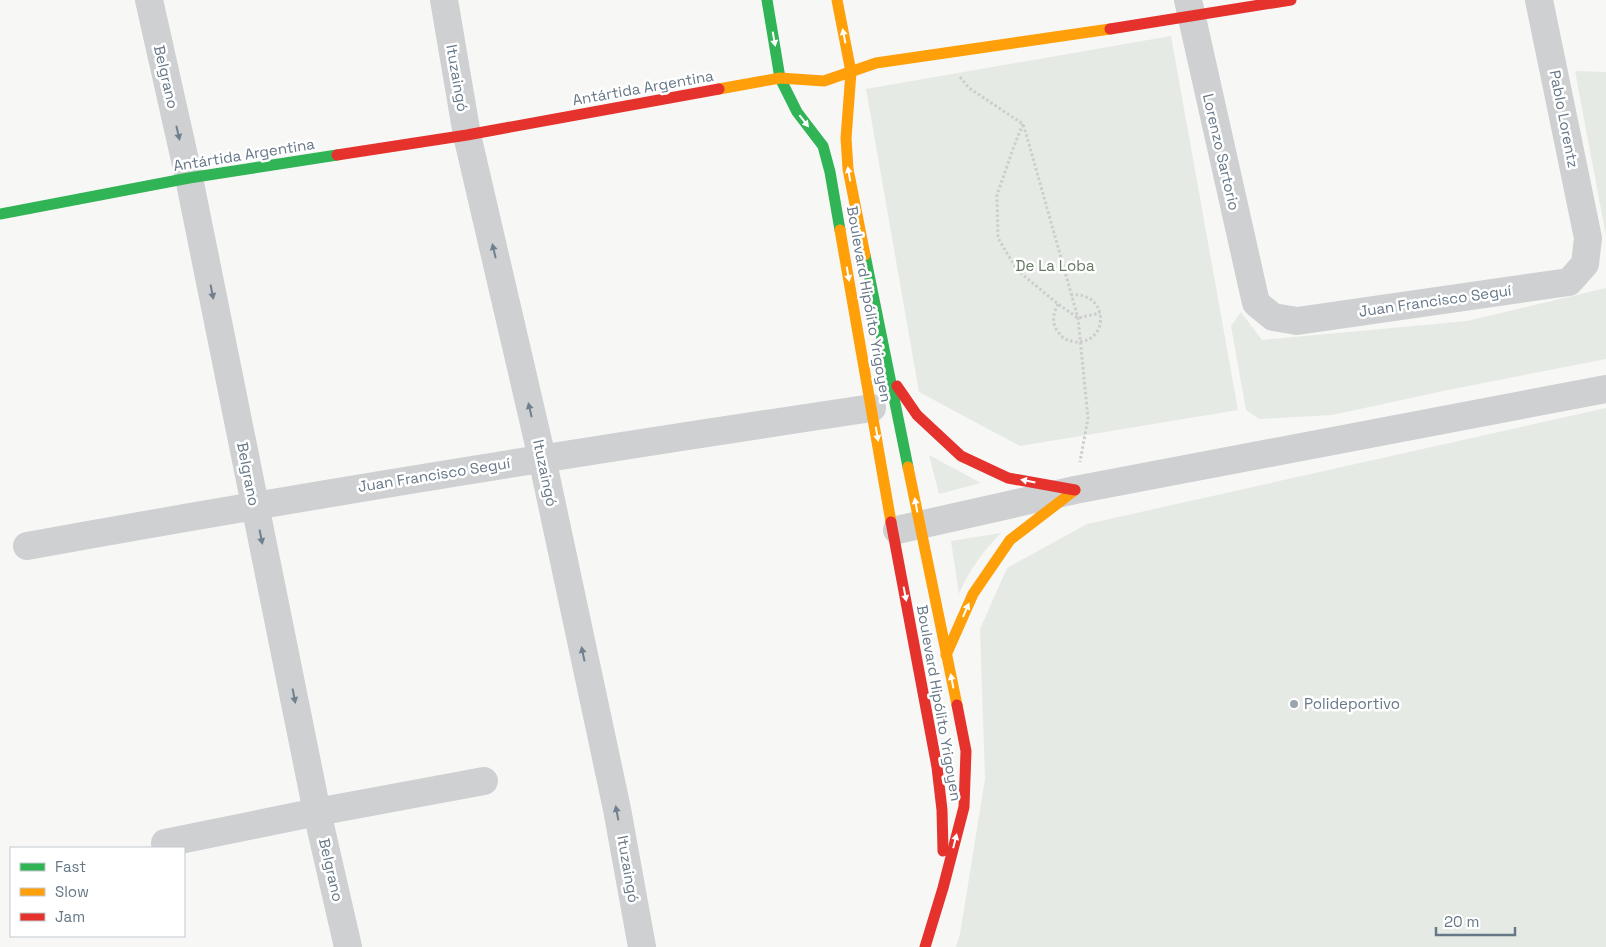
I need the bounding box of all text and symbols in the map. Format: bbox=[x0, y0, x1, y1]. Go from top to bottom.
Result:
one-way arrow bbox=[840, 28, 848, 44]
one-way arrow bbox=[770, 32, 778, 48]
street label: Belgrano bbox=[150, 43, 183, 110]
street label: Ituzaingó bbox=[442, 43, 473, 113]
street label: Antártida Argentina bbox=[571, 66, 715, 109]
street label: Pablo Lorentz bbox=[1546, 68, 1583, 169]
street label: Lorenzo Sartorio bbox=[1199, 92, 1244, 212]
one-way arrow bbox=[798, 114, 809, 127]
one-way arrow bbox=[175, 125, 183, 141]
street label: Antártida Argentina bbox=[172, 134, 316, 175]
one-way arrow bbox=[845, 166, 853, 182]
street label: Boulevard Hipólito Yrigoyen bbox=[843, 204, 896, 404]
one-way arrow bbox=[490, 244, 498, 259]
park label: De La Loba bbox=[1015, 256, 1095, 275]
one-way arrow bbox=[845, 267, 853, 283]
street label: Juan Francisco Seguí bbox=[1357, 280, 1513, 321]
one-way arrow bbox=[208, 284, 216, 300]
one-way arrow bbox=[526, 401, 534, 417]
one-way arrow bbox=[873, 427, 881, 443]
street label: Ituzaingó bbox=[529, 438, 562, 508]
street label: Belgrano bbox=[233, 440, 264, 507]
street label: Juan Francisco Seguí bbox=[356, 453, 512, 496]
one-way arrow bbox=[1019, 477, 1035, 485]
one-way arrow bbox=[912, 497, 920, 512]
one-way arrow bbox=[258, 529, 266, 545]
one-way arrow bbox=[901, 587, 909, 602]
street label: Boulevard Hipólito Yrigoyen bbox=[913, 603, 966, 803]
one-way arrow bbox=[963, 603, 971, 617]
one-way arrow bbox=[579, 646, 587, 662]
one-way arrow bbox=[948, 674, 956, 689]
one-way arrow bbox=[290, 689, 298, 705]
place label: Polideportivo bbox=[1304, 694, 1400, 713]
marker: Polideportivo bbox=[1288, 698, 1300, 710]
one-way arrow bbox=[613, 805, 621, 821]
street label: Ituzaingó bbox=[613, 834, 644, 904]
one-way arrow bbox=[951, 834, 959, 849]
street label: Belgrano bbox=[315, 836, 348, 903]
legend bbox=[10, 847, 185, 937]
text: Fast bbox=[55, 857, 86, 876]
text: Slow bbox=[55, 882, 89, 901]
scale bar bbox=[1436, 904, 1515, 936]
text: Jam bbox=[55, 907, 85, 926]
text: 20 m bbox=[1444, 912, 1479, 931]

